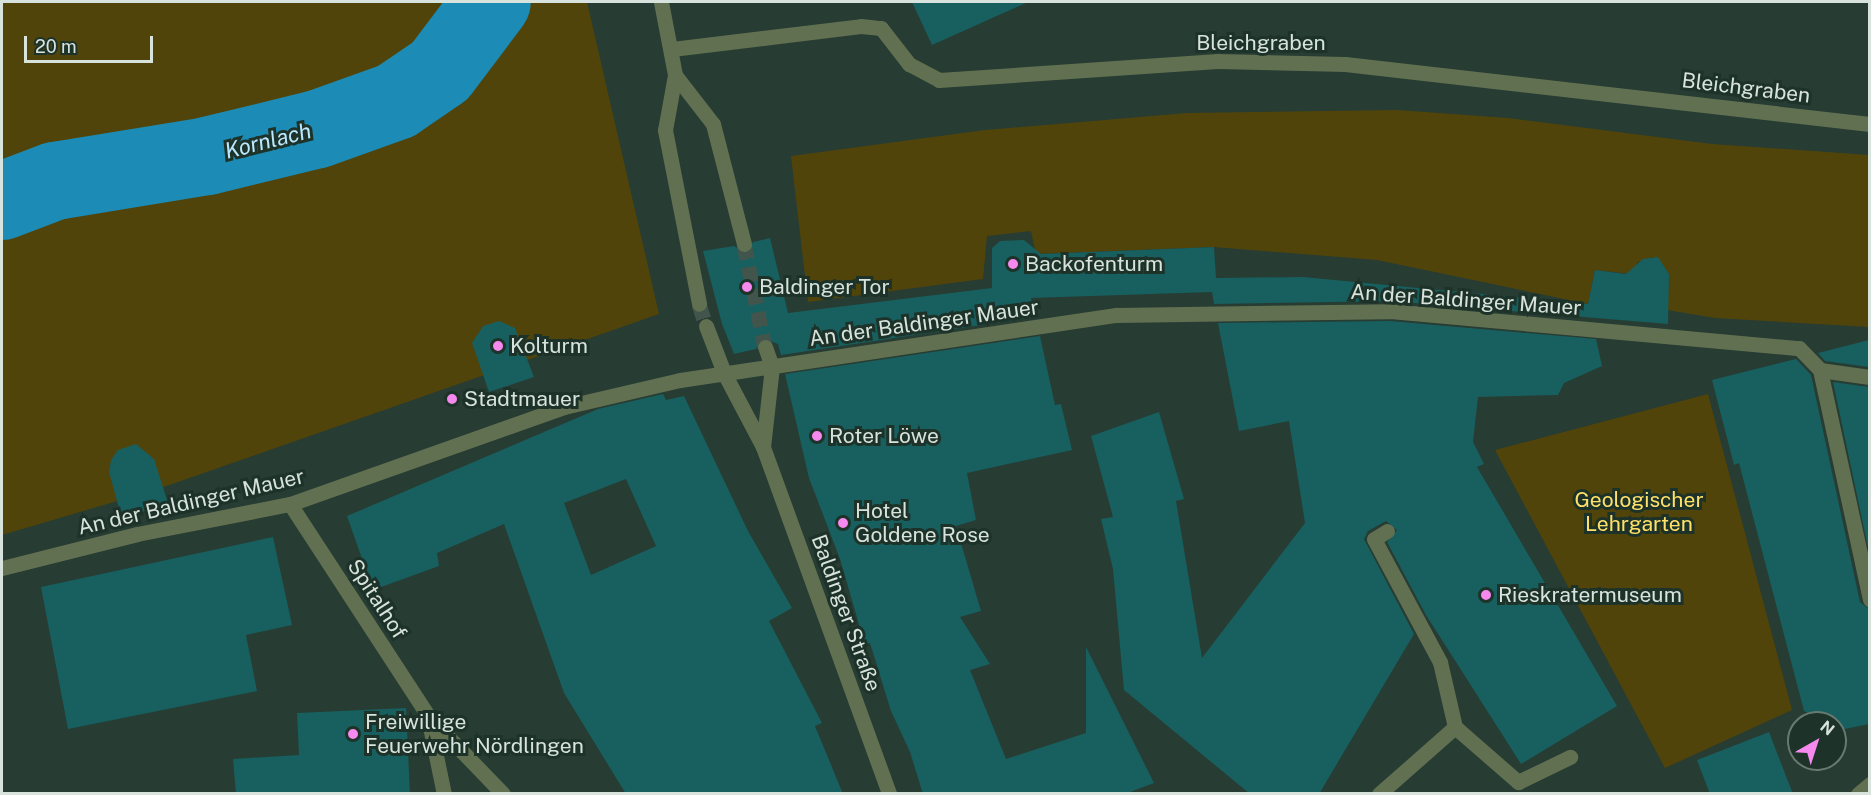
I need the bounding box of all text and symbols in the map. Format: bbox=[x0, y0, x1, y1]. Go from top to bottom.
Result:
scale bar bbox=[27, 24, 156, 62]
street label: Bleichgraben bbox=[1196, 30, 1326, 56]
text: 20 m bbox=[35, 36, 77, 57]
street label: Bleichgraben bbox=[1680, 68, 1812, 108]
water label: Kornlach bbox=[222, 118, 314, 164]
place label: Backofenturm bbox=[1025, 251, 1163, 277]
marker: Backofenturm bbox=[1006, 257, 1020, 271]
place label: Baldinger Tor bbox=[759, 274, 890, 300]
street label: An der Baldinger Mauer bbox=[1349, 279, 1583, 321]
marker: Baldinger Tor bbox=[740, 280, 754, 294]
street label: An der Baldinger Mauer bbox=[807, 294, 1041, 352]
place label: Kolturm bbox=[510, 333, 588, 359]
marker: Kolturm bbox=[491, 339, 505, 353]
place label: Stadtmauer bbox=[464, 386, 580, 412]
marker: Stadtmauer bbox=[445, 392, 459, 406]
place label: Roter Löwe bbox=[829, 423, 939, 449]
marker: Roter Löwe bbox=[810, 429, 824, 443]
street label: An der Baldinger Mauer bbox=[75, 464, 307, 540]
park label: Geologischer Lehrgarten bbox=[1574, 487, 1704, 537]
place label: Hotel Goldene Rose bbox=[855, 498, 990, 548]
marker: Hotel Goldene Rose bbox=[836, 516, 850, 530]
street label: Baldinger Straße bbox=[806, 531, 886, 695]
street label: Spitalhof bbox=[342, 555, 412, 643]
place label: Rieskratermuseum bbox=[1498, 582, 1682, 608]
marker: Rieskratermuseum bbox=[1479, 588, 1493, 602]
place label: Freiwillige Feuerwehr Nördlingen bbox=[365, 709, 584, 759]
north arrow bbox=[1787, 711, 1847, 771]
text: N bbox=[1817, 717, 1838, 739]
marker: Freiwillige Feuerwehr Nördlingen bbox=[346, 727, 360, 741]

